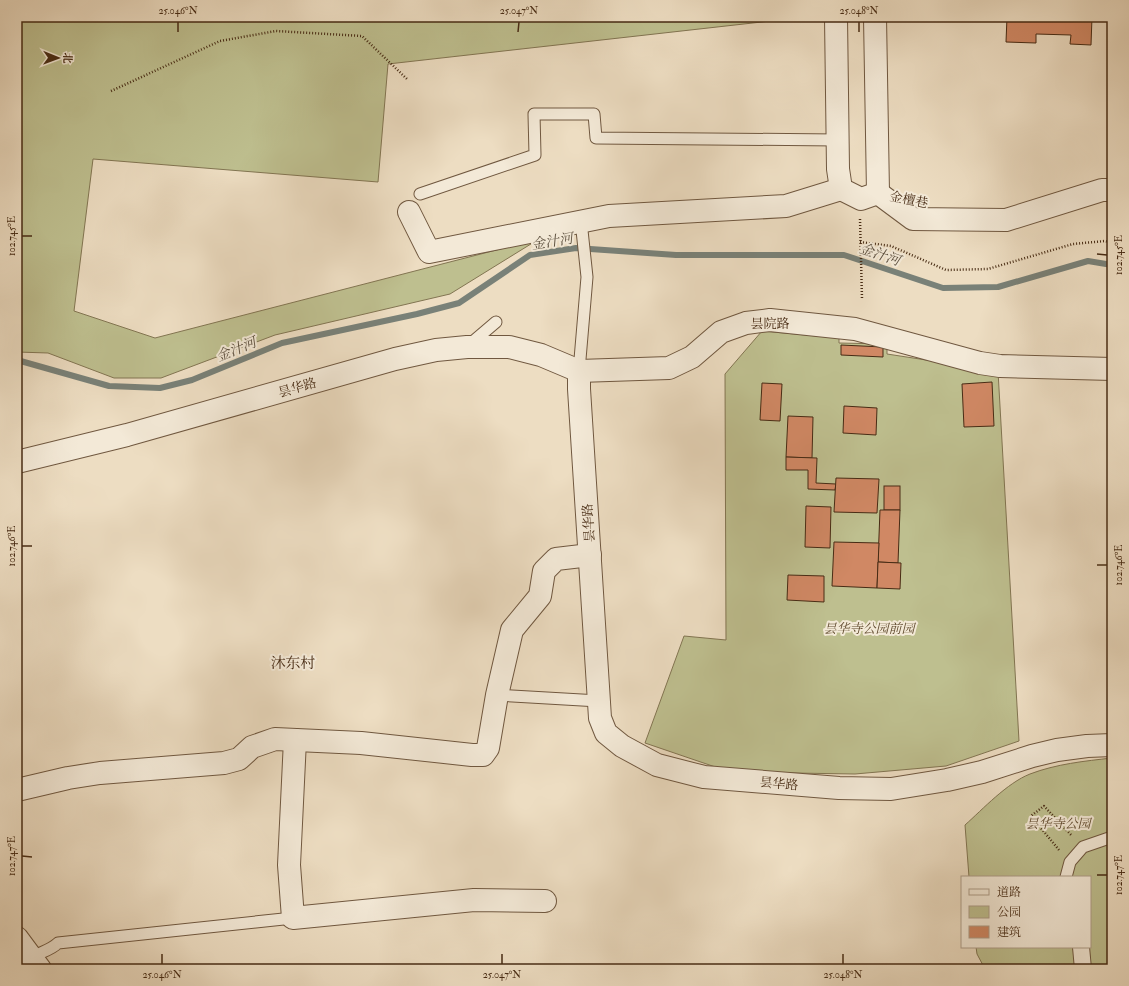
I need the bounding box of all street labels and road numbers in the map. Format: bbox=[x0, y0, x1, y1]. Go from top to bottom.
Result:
street label: 金檀巷 bbox=[888, 188, 929, 212]
street label: 昙院路 bbox=[750, 316, 790, 332]
street label: 昙华路 bbox=[276, 375, 318, 401]
street label: 昙华路 bbox=[580, 503, 598, 543]
street label: 昙华路 bbox=[759, 774, 799, 794]

